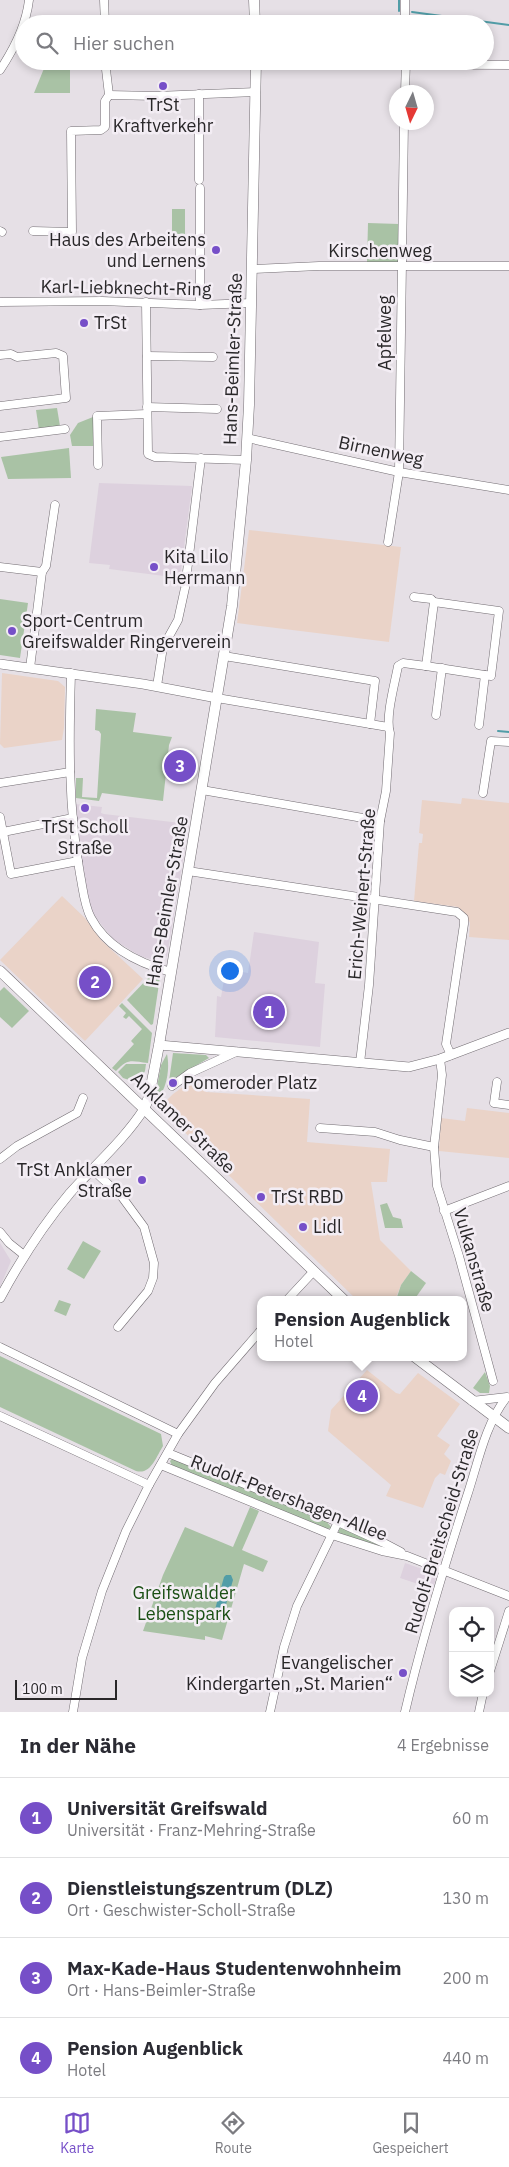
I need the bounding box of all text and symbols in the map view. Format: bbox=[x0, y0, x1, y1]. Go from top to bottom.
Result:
search box bbox=[15, 15, 494, 70]
icon: search bbox=[33, 29, 61, 57]
text: Hier suchen bbox=[73, 31, 175, 55]
marker: TrSt Kraftverkehr bbox=[157, 80, 169, 92]
north arrow bbox=[389, 85, 434, 130]
place label: TrSt Kraftverkehr bbox=[113, 93, 214, 137]
place label: Haus des Arbeitens und Lernens bbox=[49, 228, 206, 272]
street label: Kirschenweg bbox=[328, 239, 432, 262]
marker: Haus des Arbeitens und Lernens bbox=[210, 244, 222, 256]
street label: Hans-Beimler-Straße bbox=[218, 272, 247, 446]
street label: Karl-Liebknecht-Ring bbox=[40, 275, 212, 300]
street label: Apfelweg bbox=[373, 295, 396, 371]
place label: TrSt bbox=[94, 311, 127, 334]
marker: TrSt bbox=[78, 317, 90, 329]
street label: Birnenweg bbox=[337, 430, 426, 471]
place label: Kita Lilo Herrmann bbox=[164, 545, 246, 589]
marker: Kita Lilo Herrmann bbox=[148, 561, 160, 573]
place label: Sport-Centrum Greifswalder Ringerverein bbox=[22, 609, 231, 653]
marker: Sport-Centrum Greifswalder Ringerverein bbox=[6, 625, 18, 637]
pin: 3 bbox=[164, 747, 196, 785]
marker: TrSt Scholl Straße bbox=[79, 802, 91, 814]
street label: Erich-Weinert-Straße bbox=[343, 807, 380, 981]
street label: Hans-Beimler-Straße bbox=[140, 814, 193, 988]
place label: TrSt Scholl Straße bbox=[42, 815, 128, 859]
your location bbox=[217, 958, 243, 984]
pin: 2 bbox=[79, 963, 111, 1001]
pin: 1 bbox=[253, 993, 285, 1031]
street label: Anklamer Straße bbox=[126, 1067, 241, 1178]
place label: Pomeroder Platz bbox=[183, 1071, 317, 1094]
marker: Pomeroder Platz bbox=[167, 1077, 179, 1089]
place label: TrSt Anklamer Straße bbox=[17, 1158, 132, 1202]
marker: TrSt Anklamer Straße bbox=[136, 1174, 148, 1186]
place label: TrSt RBD bbox=[271, 1185, 344, 1208]
marker: TrSt RBD bbox=[255, 1191, 267, 1203]
street label: Vulkanstraße bbox=[449, 1205, 500, 1315]
place label: Lidl bbox=[313, 1215, 342, 1238]
marker: Lidl bbox=[297, 1221, 309, 1233]
popup bbox=[257, 1296, 467, 1361]
text: Pension Augenblick bbox=[274, 1307, 450, 1331]
text: Hotel bbox=[274, 1331, 313, 1351]
pin: 4 bbox=[346, 1377, 378, 1415]
street label: Rudolf-Breitscheid-Straße bbox=[399, 1425, 484, 1636]
street label: Rudolf-Petershagen-Allee bbox=[187, 1449, 391, 1546]
park label: Greifswalder Lebenspark bbox=[133, 1581, 236, 1625]
map controls bbox=[449, 1607, 494, 1697]
button: locate bbox=[449, 1607, 494, 1652]
place label: Evangelischer Kindergarten „St. Marien“ bbox=[186, 1651, 393, 1695]
button: layers bbox=[449, 1652, 494, 1697]
marker: Evangelischer Kindergarten „St. Marien“ bbox=[397, 1667, 409, 1679]
scale bar bbox=[15, 1677, 118, 1700]
text: 100 m bbox=[22, 1680, 63, 1698]
text: In der Nähe bbox=[20, 1731, 136, 1759]
text: 4 Ergebnisse bbox=[397, 1735, 489, 1755]
text: Universität Greifswald bbox=[67, 1796, 268, 1820]
text: 1 bbox=[31, 1808, 41, 1828]
text: 60 m bbox=[452, 1808, 489, 1828]
text: Universität · Franz-Mehring-Straße bbox=[67, 1820, 316, 1840]
text: Dienstleistungszentrum (DLZ) bbox=[67, 1876, 333, 1900]
text: 2 bbox=[31, 1888, 41, 1908]
text: 130 m bbox=[442, 1888, 489, 1908]
text: Ort · Geschwister-Scholl-Straße bbox=[67, 1900, 296, 1920]
text: Max-Kade-Haus Studentenwohnheim bbox=[67, 1956, 401, 1980]
text: 3 bbox=[31, 1968, 41, 1988]
text: 200 m bbox=[442, 1968, 489, 1988]
text: Ort · Hans-Beimler-Straße bbox=[67, 1980, 256, 2000]
text: Pension Augenblick bbox=[67, 2036, 243, 2060]
text: 4 bbox=[31, 2048, 41, 2068]
text: 440 m bbox=[442, 2048, 489, 2068]
text: Hotel bbox=[67, 2060, 106, 2080]
tab: Karte bbox=[60, 2109, 94, 2157]
tab: Route bbox=[215, 2109, 252, 2157]
tab: Gespeichert bbox=[372, 2109, 449, 2157]

